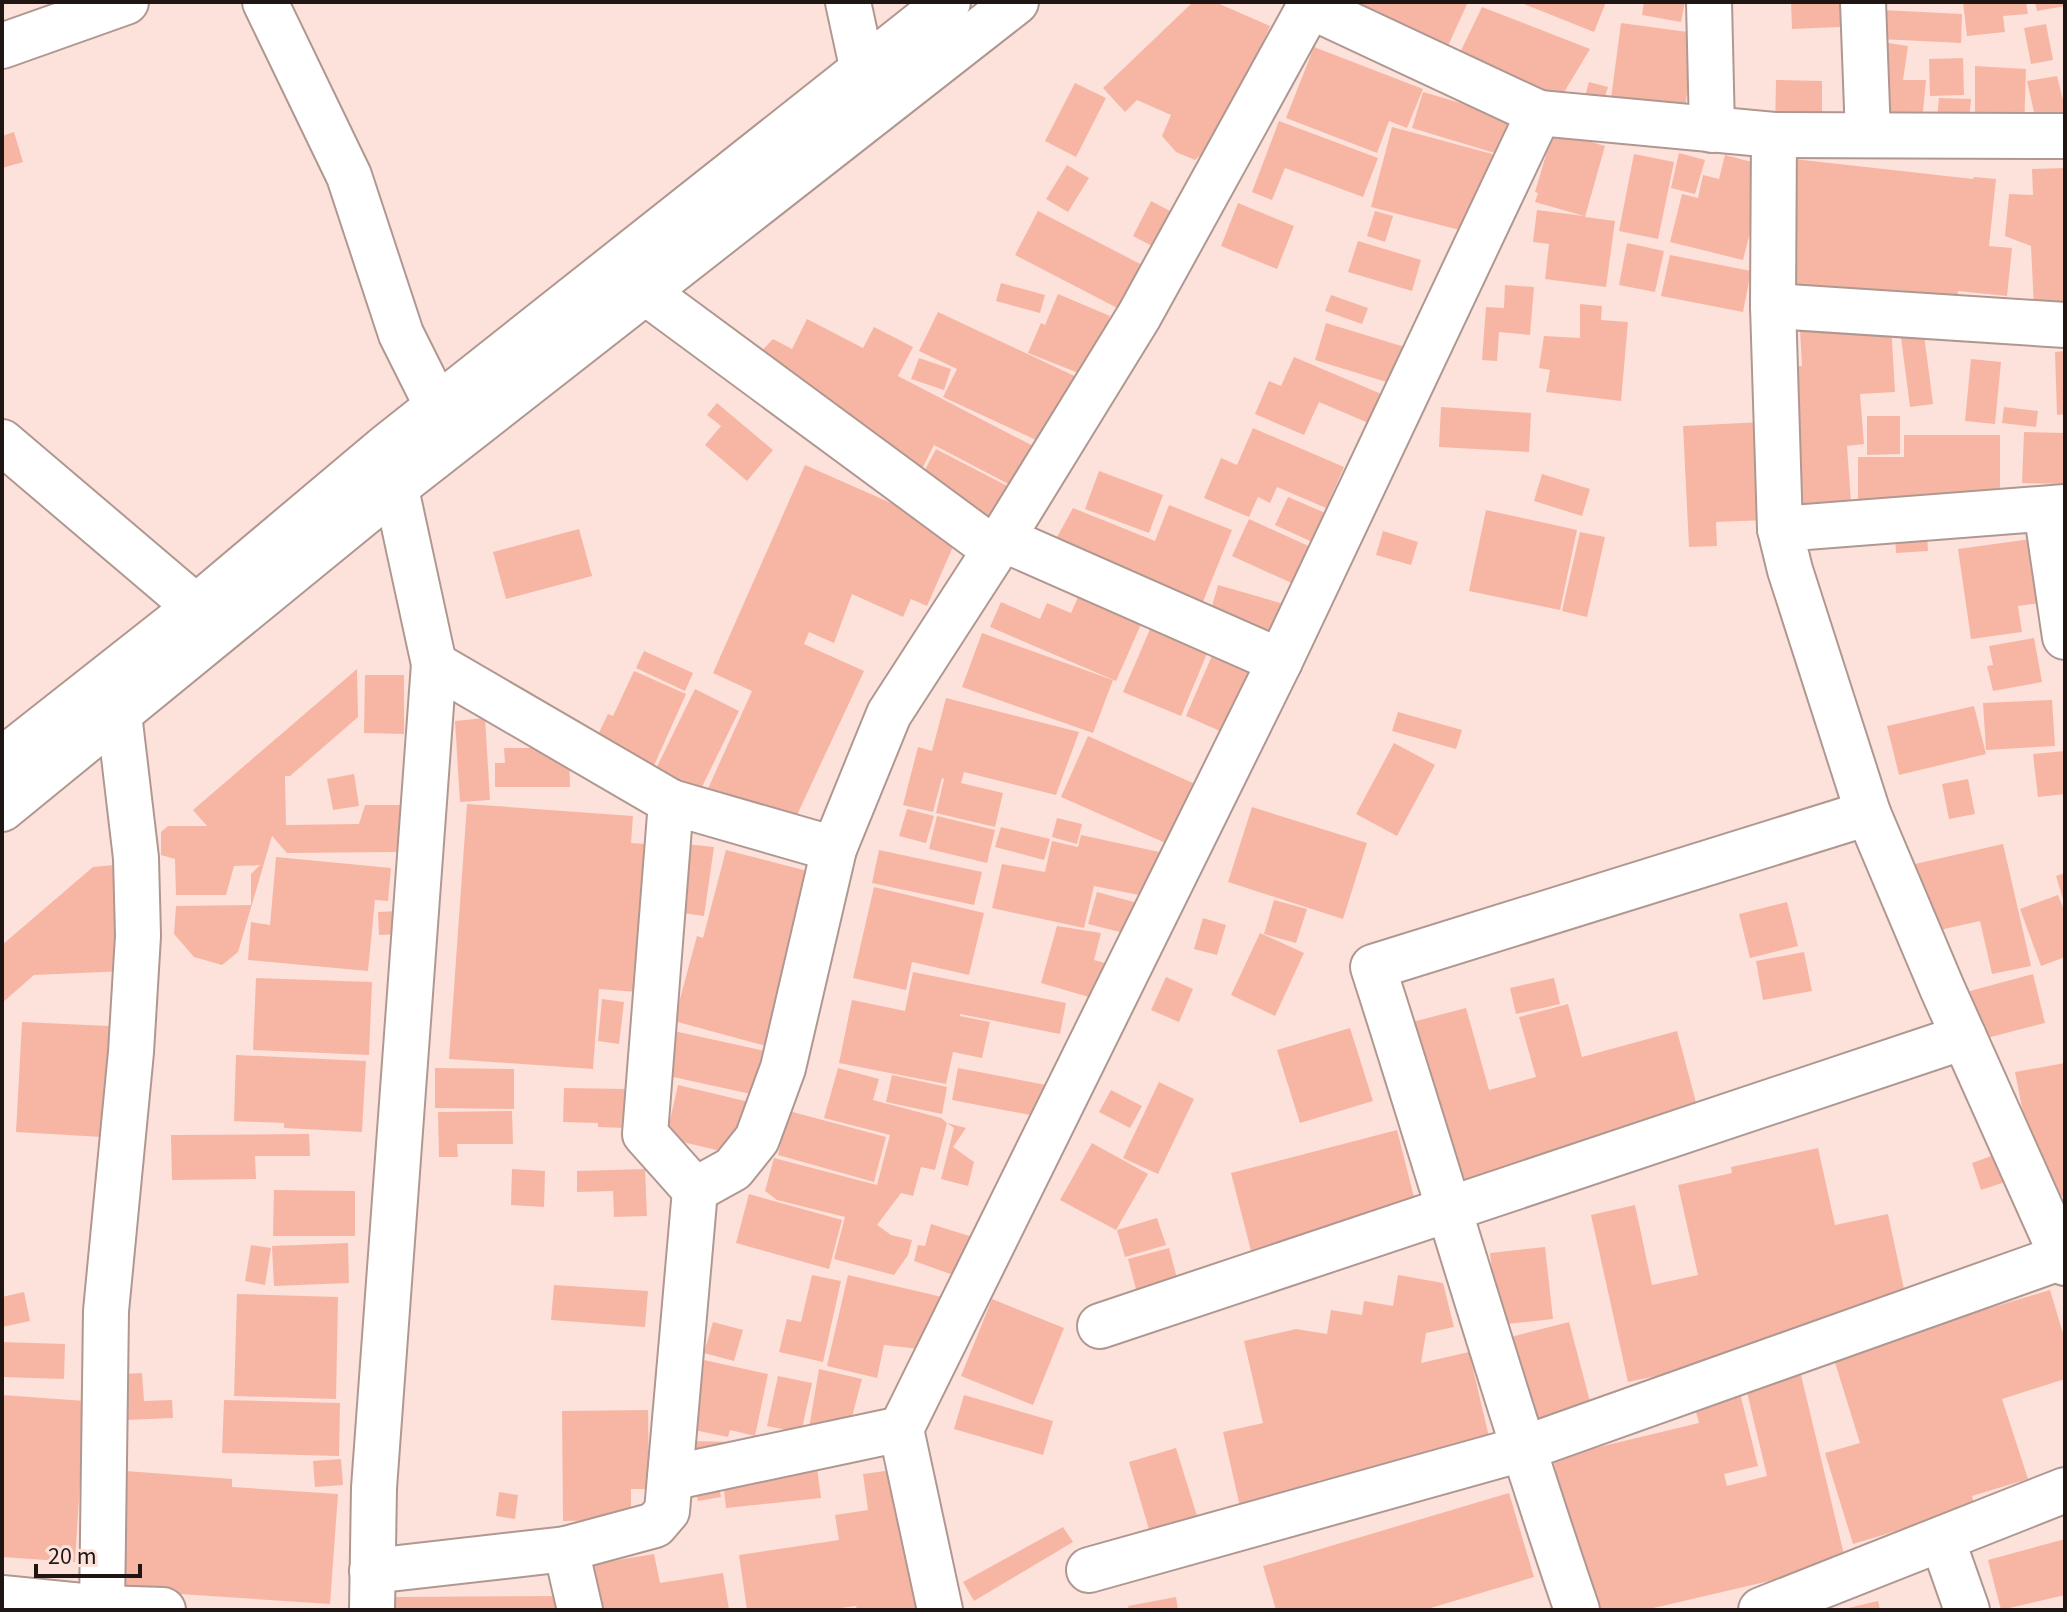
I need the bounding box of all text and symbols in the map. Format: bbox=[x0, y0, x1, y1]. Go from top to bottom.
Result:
scale bar bbox=[36, 1528, 140, 1578]
text: 20 m bbox=[48, 1539, 97, 1574]

